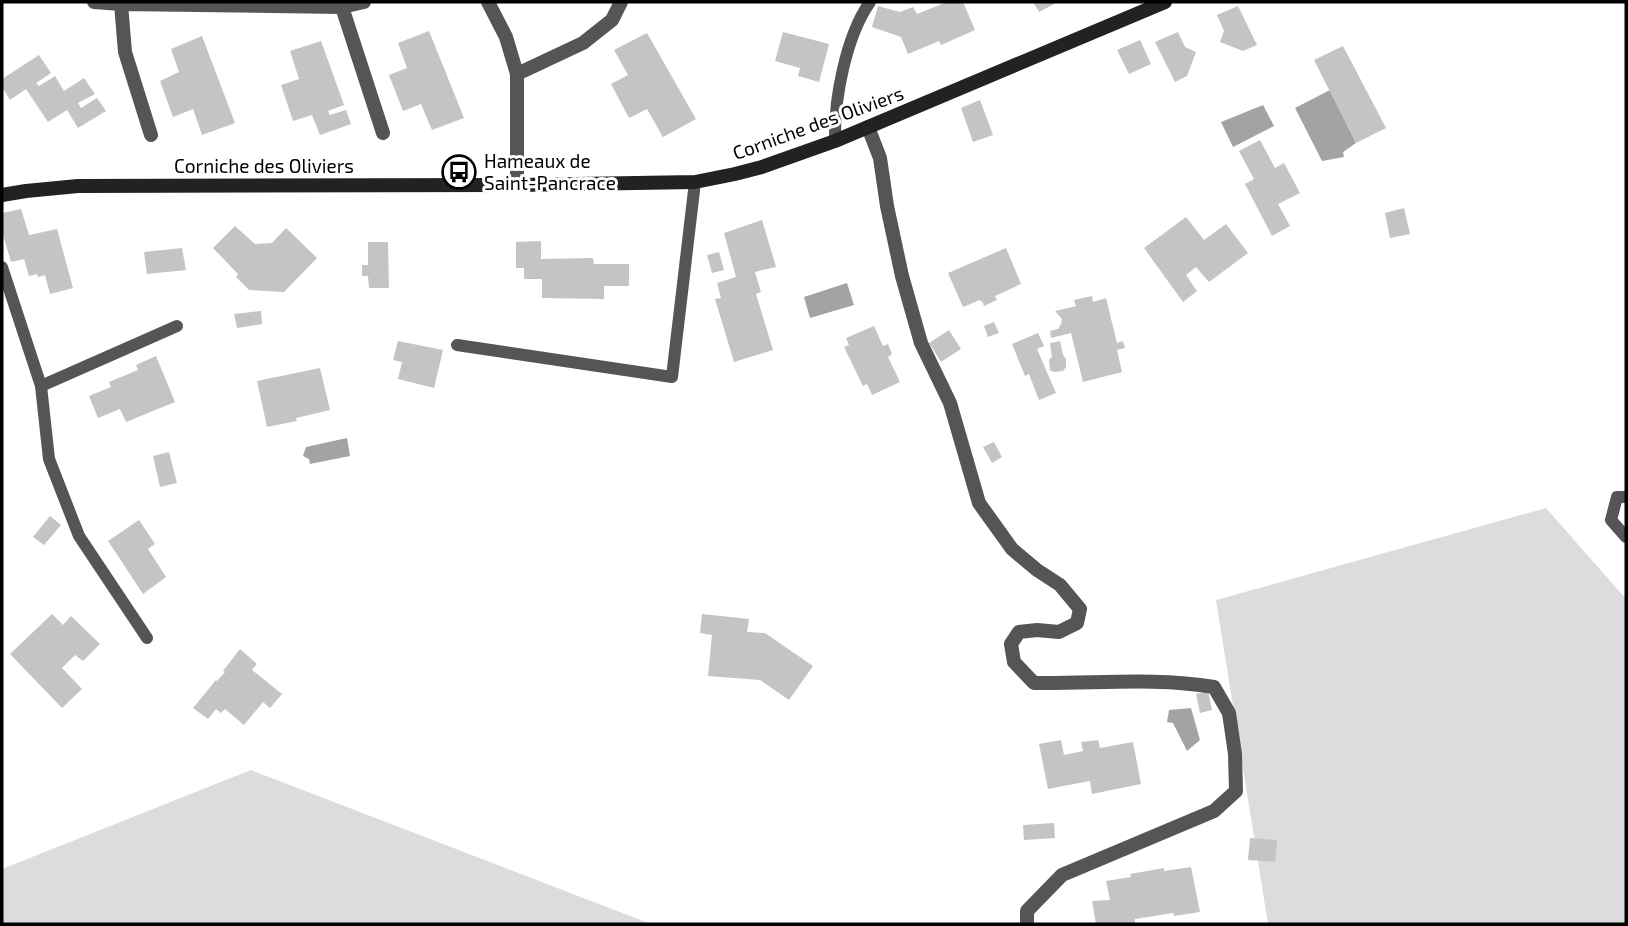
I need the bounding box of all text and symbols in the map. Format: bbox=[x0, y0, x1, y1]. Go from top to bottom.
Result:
street label: Corniche des Oliviers bbox=[729, 81, 906, 164]
place label: Hameaux de Saint-Pancrace bbox=[484, 149, 616, 194]
bus stop icon: Hameaux de Saint-Pancrace bbox=[440, 153, 478, 191]
street label: Corniche des Oliviers bbox=[174, 154, 354, 177]

